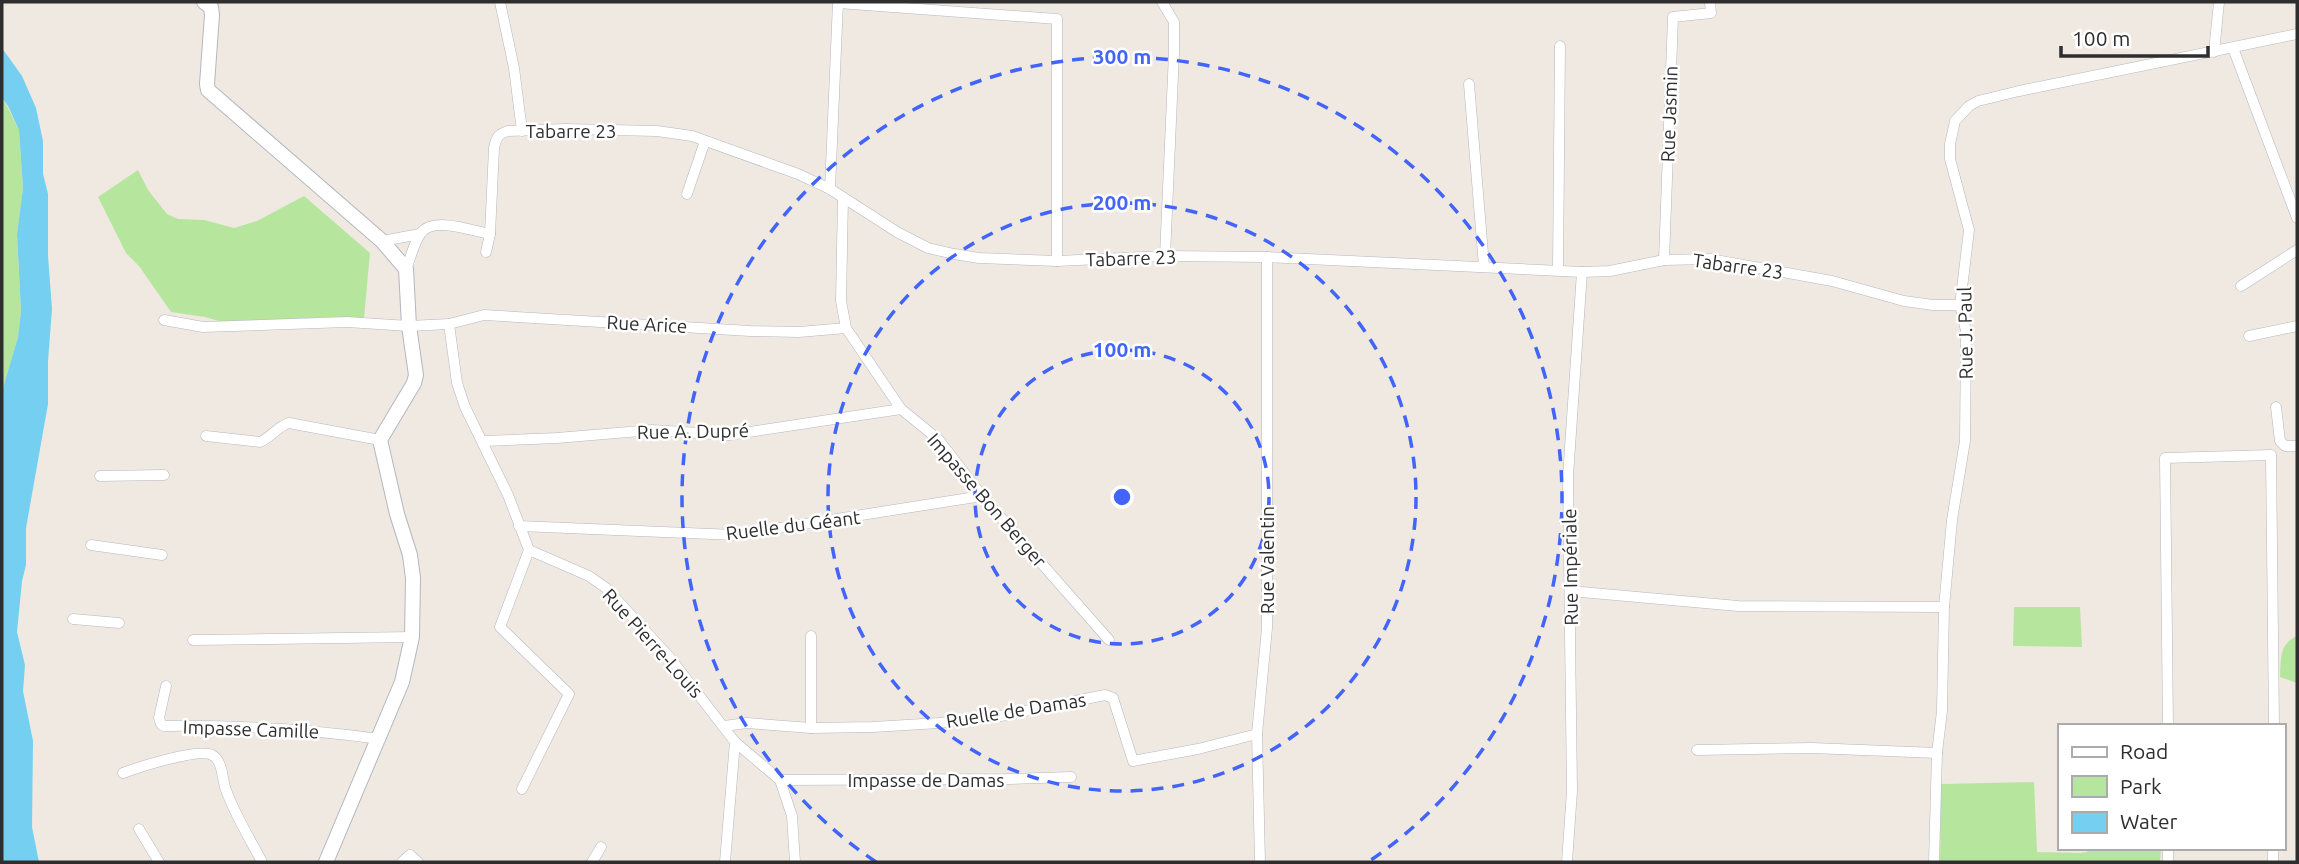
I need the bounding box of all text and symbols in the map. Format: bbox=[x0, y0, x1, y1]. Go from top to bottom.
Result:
scale bar bbox=[2061, 14, 2208, 58]
text: 100 m bbox=[2072, 26, 2130, 50]
text: 300 m bbox=[1093, 44, 1151, 68]
street label: Rue Jasmin bbox=[1656, 65, 1682, 163]
street label: Tabarre 23 bbox=[525, 120, 617, 142]
text: 200 m bbox=[1093, 190, 1151, 214]
street label: Tabarre 23 bbox=[1085, 245, 1177, 271]
street label: Tabarre 23 bbox=[1691, 249, 1785, 283]
street label: Rue J. Paul bbox=[1953, 286, 1977, 380]
street label: Rue Arice bbox=[606, 311, 688, 337]
text: 100 m bbox=[1093, 337, 1151, 361]
street label: Rue A. Dupré bbox=[637, 419, 749, 443]
street label: Impasse Bon Berger bbox=[923, 429, 1051, 571]
centre of rings bbox=[1110, 485, 1134, 509]
street label: Ruelle du Géant bbox=[724, 506, 862, 544]
street label: Rue Valentin bbox=[1256, 506, 1278, 614]
street label: Rue Impériale bbox=[1558, 508, 1582, 626]
street label: Rue Pierre-Louis bbox=[598, 584, 708, 702]
street label: Ruelle de Damas bbox=[944, 688, 1088, 732]
street label: Impasse Camille bbox=[182, 716, 320, 742]
legend bbox=[2058, 724, 2285, 850]
text: Road bbox=[2120, 739, 2168, 763]
street label: Impasse de Damas bbox=[847, 769, 1005, 791]
text: Park bbox=[2120, 774, 2162, 798]
text: Water bbox=[2120, 809, 2178, 833]

